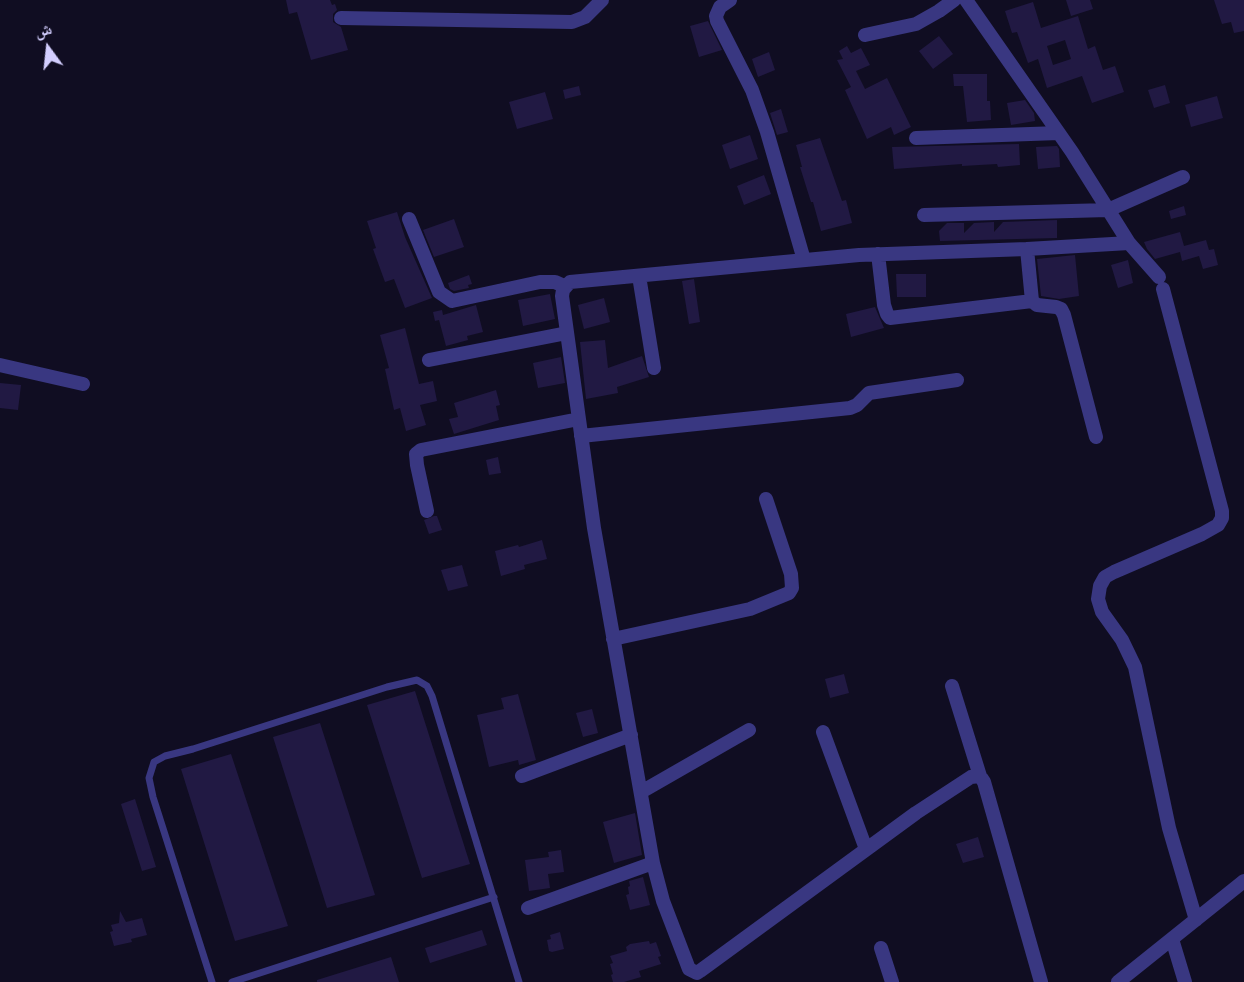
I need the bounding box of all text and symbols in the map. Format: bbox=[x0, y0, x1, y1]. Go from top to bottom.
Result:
north arrow bbox=[18, 18, 78, 78]
text: ش bbox=[33, 19, 54, 42]

